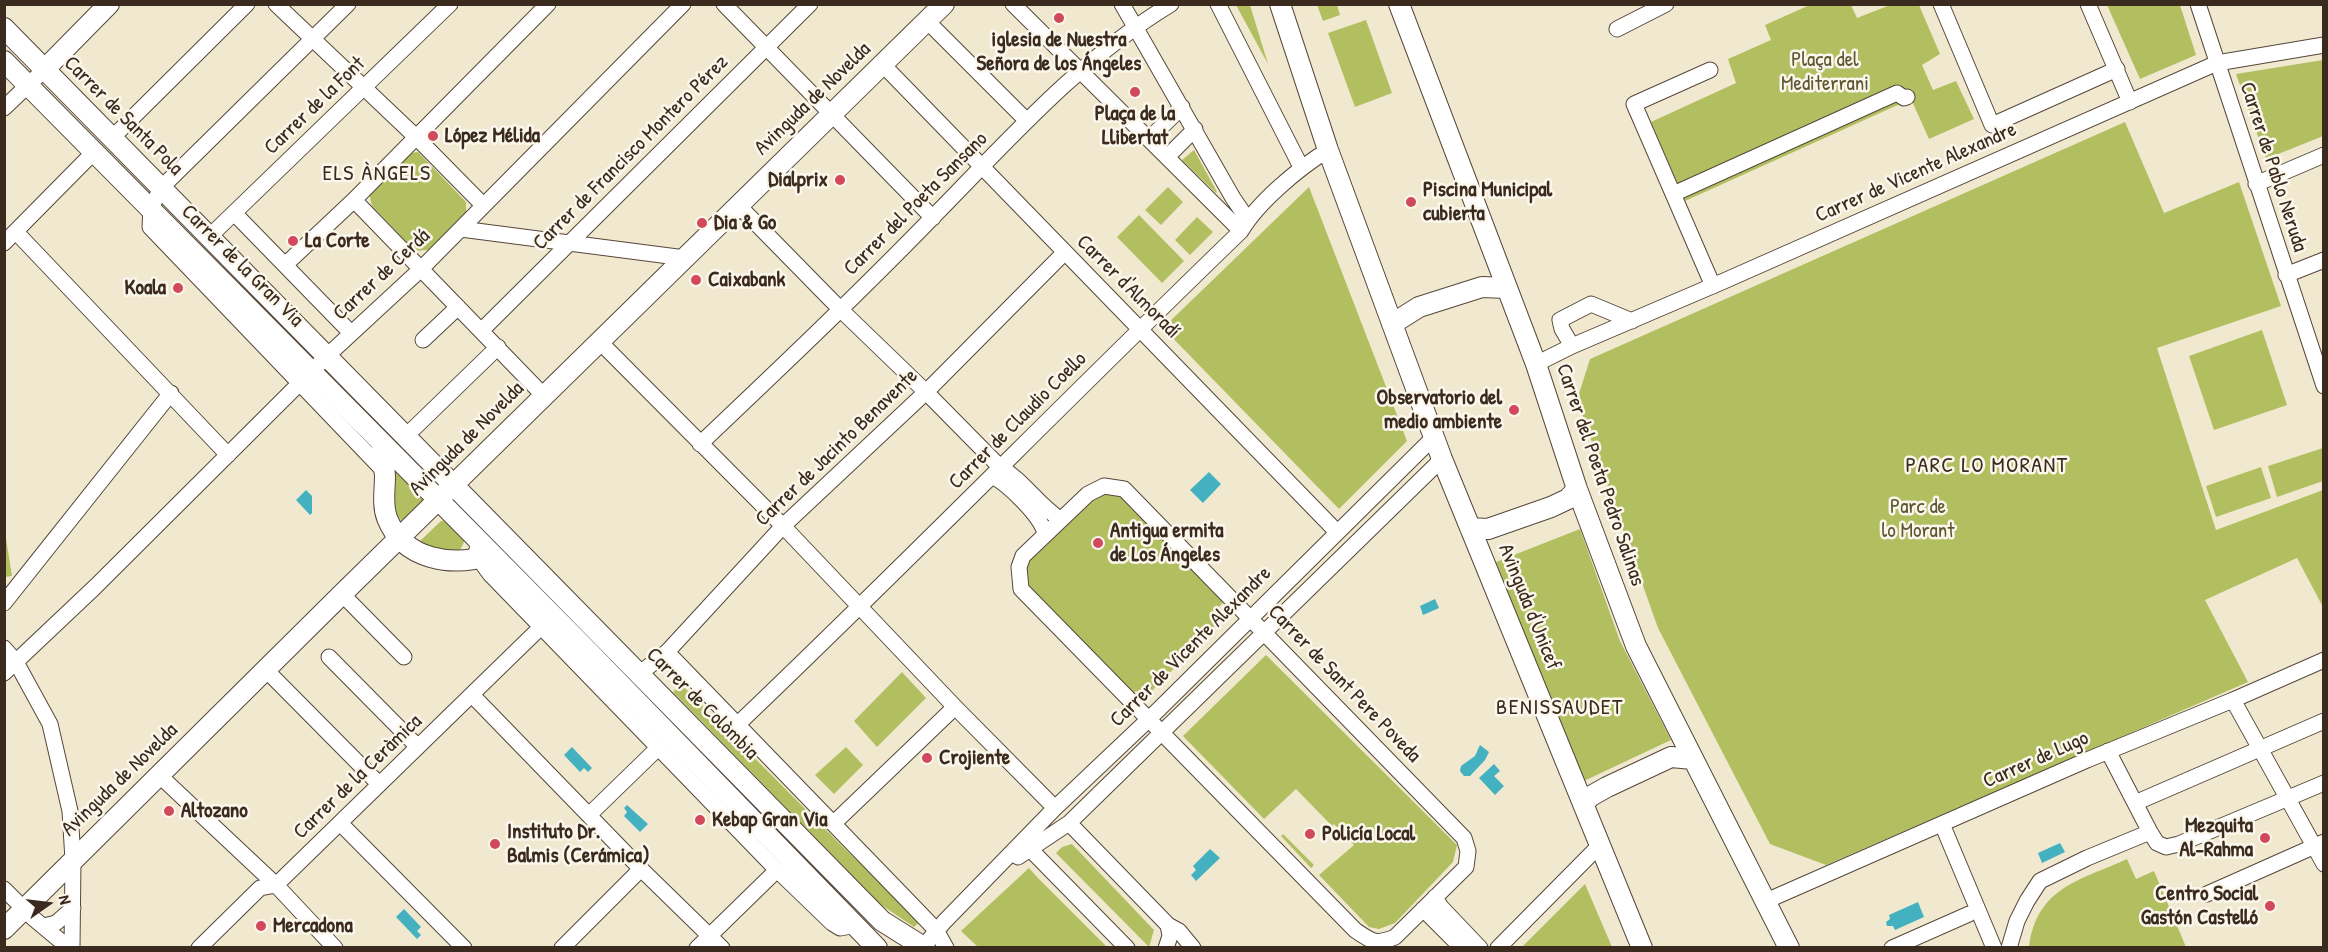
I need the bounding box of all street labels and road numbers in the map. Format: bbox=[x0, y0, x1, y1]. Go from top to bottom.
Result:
street label: Avinguda de Novelda bbox=[750, 37, 876, 161]
street label: Carrer de Francisco Montero Pérez bbox=[528, 50, 734, 256]
street label: Carrer de Santa Pola bbox=[58, 51, 188, 181]
street label: Carrer de la Font bbox=[259, 52, 371, 160]
street label: Carrer de Pablo Neruda bbox=[2234, 79, 2312, 255]
street label: Carrer de Vicente Alexandre bbox=[1812, 117, 2020, 229]
street label: Carrer del Poeta Sansano bbox=[839, 127, 993, 281]
street label: Carrer de la Gran Via bbox=[176, 200, 308, 332]
street label: Carrer de Cerdá bbox=[328, 224, 436, 326]
street label: Carrer d'Almoradí bbox=[1071, 230, 1185, 344]
street label: Carrer de Claudio Coello bbox=[944, 347, 1092, 495]
street label: Carrer del Poeta Pedro Salinas bbox=[1550, 361, 1650, 589]
street label: Carrer de Jacinto Benavente bbox=[751, 364, 923, 532]
street label: Avinguda de Novelda bbox=[404, 376, 530, 502]
street label: Avinguda d'Unicef bbox=[1492, 540, 1566, 674]
street label: Carrer de Vicente Alexandre bbox=[1105, 561, 1277, 733]
street label: Carrer de Sant Pere Poveda bbox=[1262, 600, 1426, 768]
street label: Carrer de Colòmbia bbox=[641, 643, 763, 765]
street label: Carrer de la Ceràmica bbox=[289, 709, 427, 845]
street label: Avinguda de Novelda bbox=[57, 718, 183, 842]
street label: Carrer de Lugo bbox=[1979, 726, 2093, 794]

